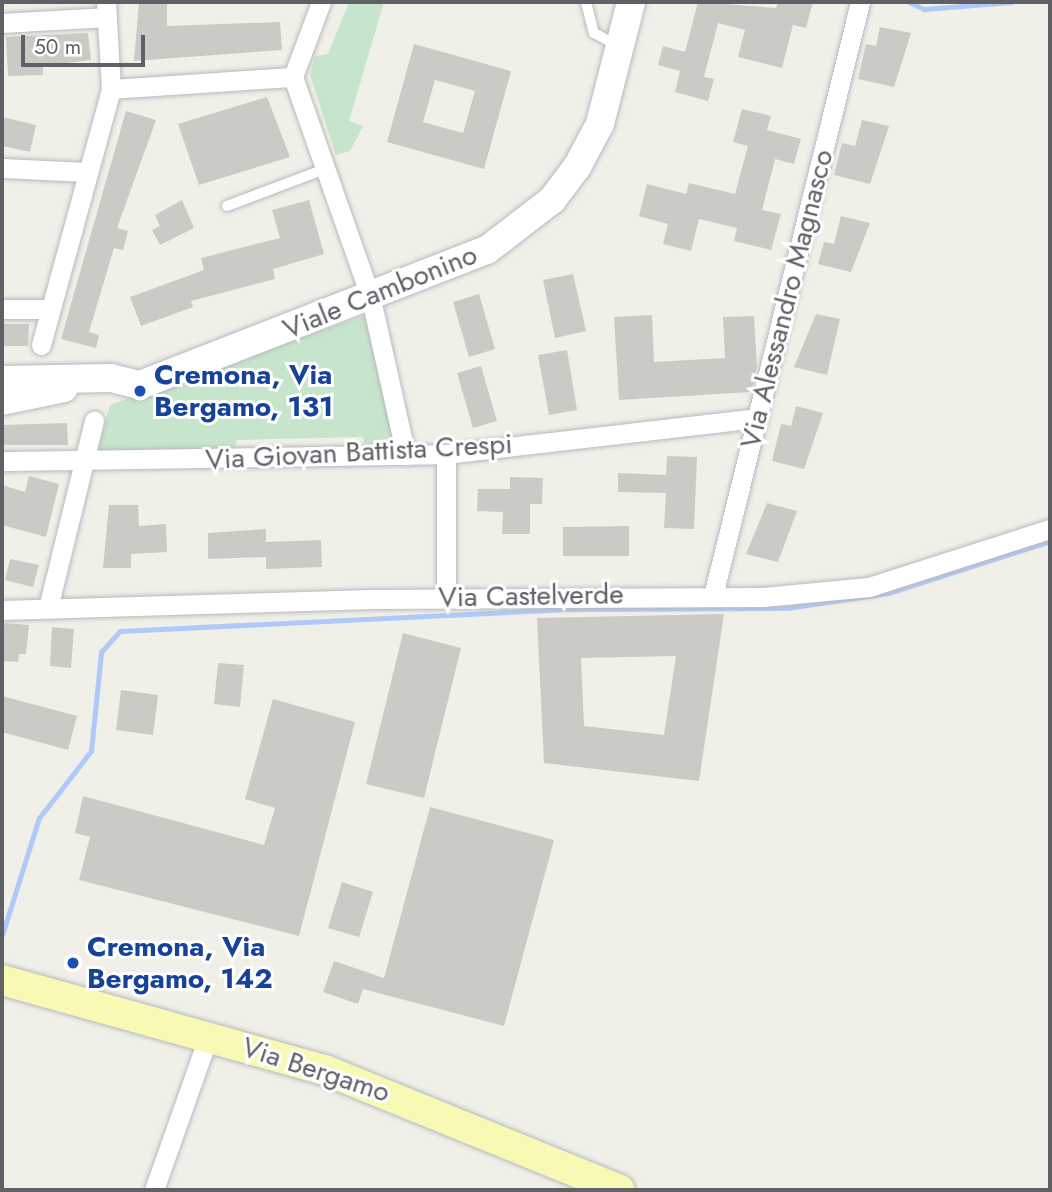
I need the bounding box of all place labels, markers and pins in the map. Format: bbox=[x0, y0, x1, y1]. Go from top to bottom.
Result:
place label: Cremona, Via Bergamo, 131 bbox=[154, 358, 333, 424]
marker: Cremona, Via Bergamo, 131 bbox=[132, 383, 148, 399]
place label: Cremona, Via Bergamo, 142 bbox=[87, 930, 273, 996]
marker: Cremona, Via Bergamo, 142 bbox=[65, 955, 81, 971]

